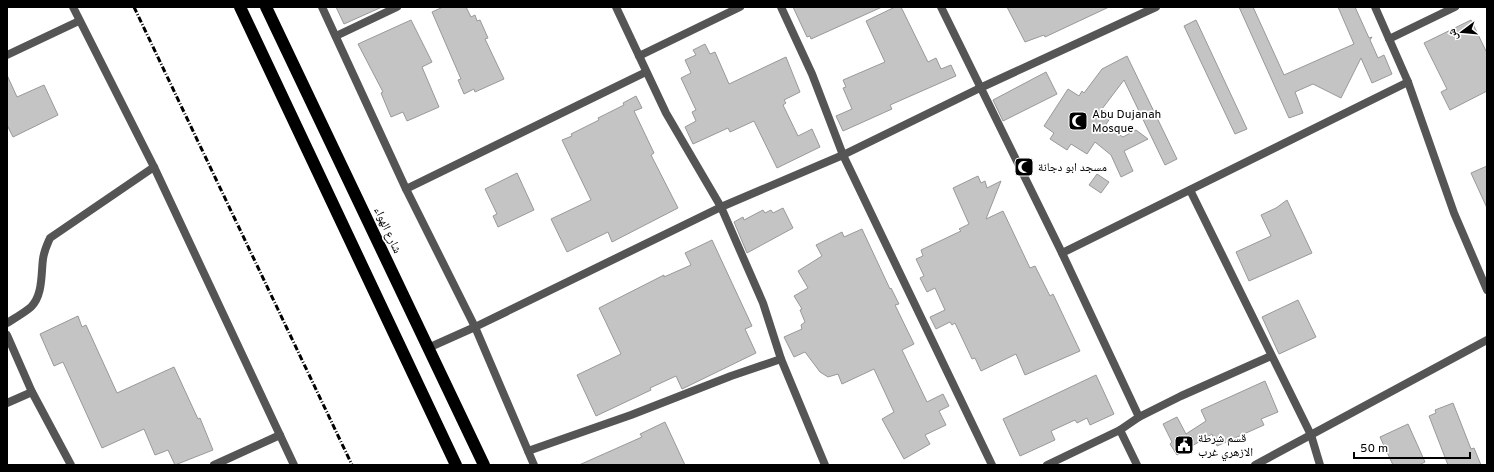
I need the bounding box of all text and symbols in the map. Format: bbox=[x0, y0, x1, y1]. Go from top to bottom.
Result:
north arrow bbox=[1442, 12, 1482, 52]
text: ش bbox=[1445, 27, 1462, 42]
place label: Abu Dujanah Mosque bbox=[1092, 107, 1161, 137]
mosque icon: Abu Dujanah Mosque bbox=[1067, 110, 1089, 132]
mosque icon: مسجد ابو دجانة bbox=[1013, 156, 1035, 178]
place label: مسجد ابو دجانة bbox=[1038, 160, 1107, 176]
street label: شارع الهواء bbox=[369, 205, 405, 256]
place label: قسم شرطة الازهري غرب bbox=[1198, 431, 1253, 462]
public building icon: قسم شرطة الازهري غرب bbox=[1173, 434, 1195, 456]
scale bar bbox=[1354, 434, 1470, 460]
text: 50 m bbox=[1360, 441, 1388, 457]

